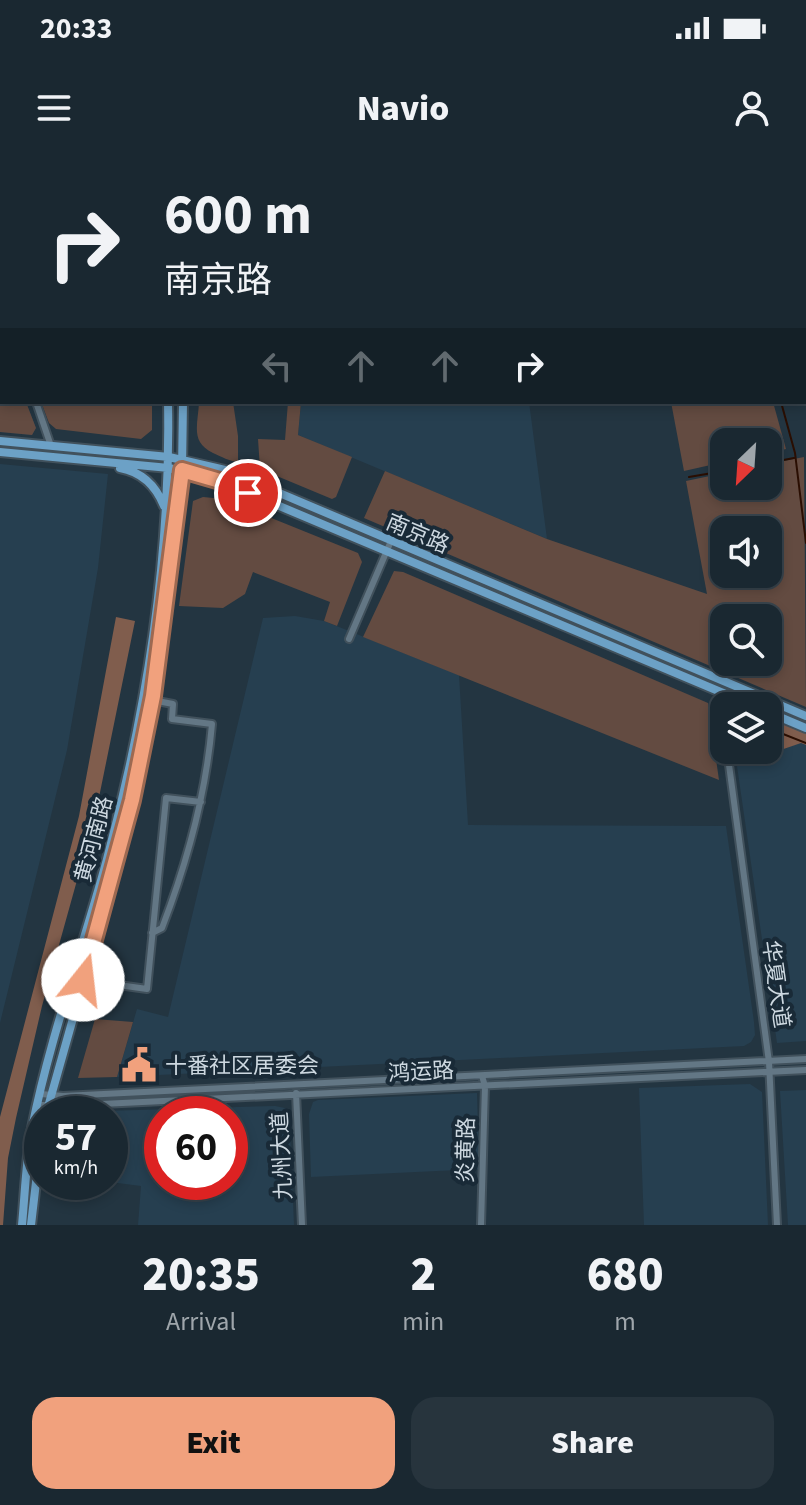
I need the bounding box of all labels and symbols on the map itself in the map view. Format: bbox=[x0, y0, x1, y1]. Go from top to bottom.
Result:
north arrow bbox=[710, 428, 782, 500]
pin bbox=[214, 459, 282, 527]
street label: 南京路 bbox=[381, 506, 454, 562]
street label: 黄河南路 bbox=[67, 793, 121, 886]
position arrow bbox=[41, 938, 125, 1022]
street label: 华夏大道 bbox=[754, 938, 798, 1030]
public building icon: 十番社区居委会 bbox=[120, 1046, 158, 1084]
place label: 十番社区居委会 bbox=[165, 1050, 319, 1082]
street label: 鸿运路 bbox=[387, 1054, 455, 1090]
speed limit sign: 60 bbox=[144, 1096, 248, 1200]
street label: 九州大道 bbox=[264, 1111, 300, 1201]
street label: 炎黄路 bbox=[449, 1117, 483, 1183]

